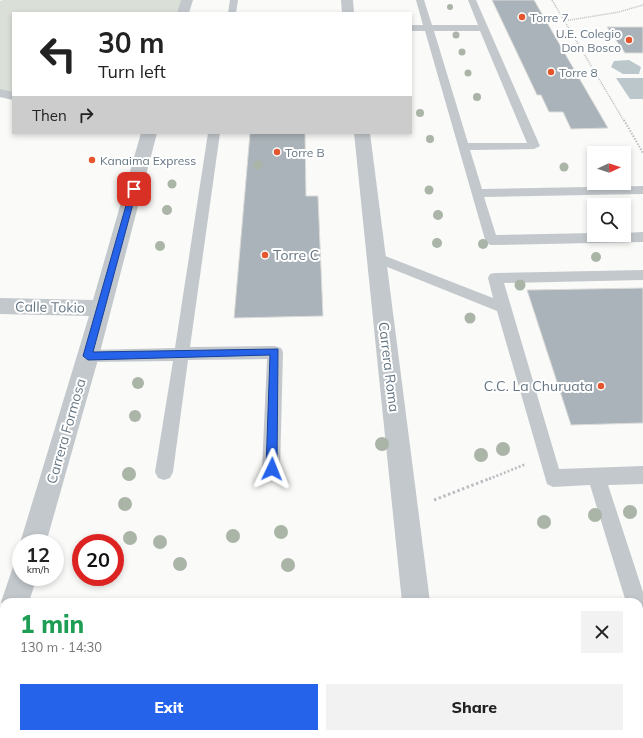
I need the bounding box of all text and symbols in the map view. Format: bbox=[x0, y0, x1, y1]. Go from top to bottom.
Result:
place label: Torre 7 bbox=[530, 10, 569, 25]
marker: Torre 7 bbox=[517, 12, 527, 22]
text: 30 m bbox=[98, 25, 164, 60]
place label: U.E. Colegio Don Bosco bbox=[556, 26, 621, 55]
icon: left bbox=[32, 28, 84, 80]
marker: U.E. Colegio Don Bosco bbox=[624, 35, 634, 45]
text: Turn left bbox=[98, 60, 166, 83]
place label: Torre 8 bbox=[559, 65, 598, 80]
marker: Torre 8 bbox=[546, 67, 556, 77]
icon: right bbox=[75, 104, 97, 126]
text: Then bbox=[32, 106, 67, 125]
place label: Torre B bbox=[285, 145, 325, 160]
north arrow bbox=[587, 146, 631, 190]
map controls bbox=[587, 146, 631, 242]
marker: Torre B bbox=[272, 147, 282, 157]
place label: Kanaima Express bbox=[100, 153, 196, 168]
marker: Kanaima Express bbox=[87, 155, 97, 165]
pin bbox=[117, 172, 151, 206]
icon: arrive bbox=[123, 178, 145, 200]
button: search bbox=[587, 198, 631, 242]
place label: Torre C bbox=[273, 246, 319, 264]
marker: Torre C bbox=[260, 250, 270, 260]
street label: Calle Tokio bbox=[15, 297, 85, 317]
street label: Carrera Roma bbox=[375, 321, 403, 413]
street label: Carrera Formosa bbox=[42, 376, 90, 486]
place label: C.C. La Churuata bbox=[484, 377, 593, 395]
marker: C.C. La Churuata bbox=[596, 381, 606, 391]
position arrow bbox=[251, 448, 293, 490]
speed limit sign: 20 bbox=[72, 534, 124, 586]
text: 12 bbox=[26, 542, 50, 567]
text: km/h bbox=[27, 563, 49, 576]
text: 1 min bbox=[20, 609, 84, 639]
button: close bbox=[581, 611, 623, 653]
text: 130 m · 14:30 bbox=[20, 639, 102, 655]
button: Exit bbox=[20, 684, 318, 730]
button: Share bbox=[326, 684, 623, 730]

